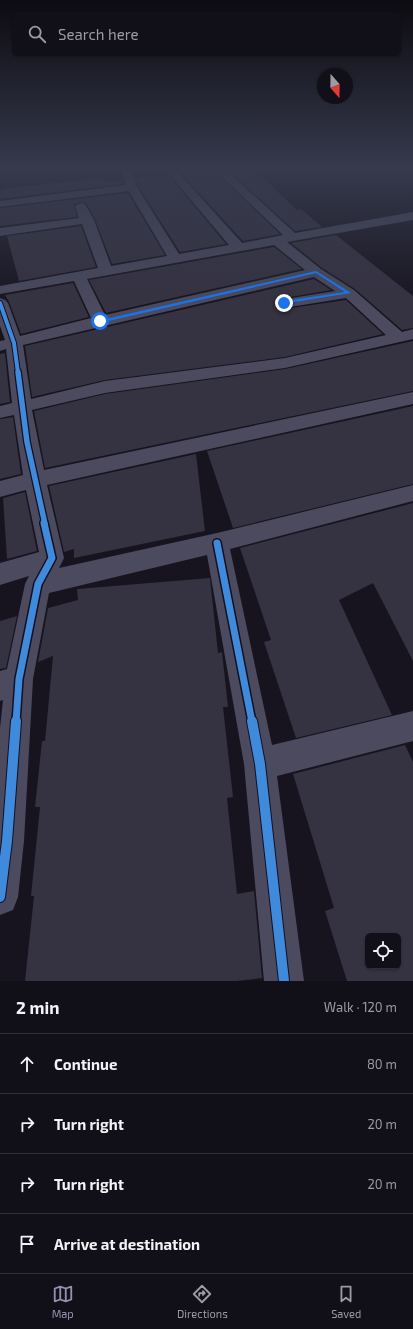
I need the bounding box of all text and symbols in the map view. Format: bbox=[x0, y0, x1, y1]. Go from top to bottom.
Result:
search box bbox=[12, 12, 401, 56]
icon: search bbox=[26, 23, 48, 45]
text: Search here bbox=[58, 25, 139, 43]
north arrow bbox=[317, 68, 353, 104]
route end bbox=[275, 294, 293, 312]
route start bbox=[91, 312, 109, 330]
map controls bbox=[365, 933, 401, 969]
button: locate bbox=[365, 933, 401, 969]
text: 2 min bbox=[16, 997, 59, 1017]
text: Walk · 120 m bbox=[324, 999, 397, 1015]
icon: ahead bbox=[16, 1053, 38, 1075]
text: Continue bbox=[54, 1055, 117, 1073]
text: 80 m bbox=[367, 1056, 397, 1072]
icon: right bbox=[16, 1113, 38, 1135]
text: Turn right bbox=[54, 1115, 124, 1133]
text: 20 m bbox=[368, 1116, 397, 1132]
icon: right bbox=[16, 1173, 38, 1195]
text: Turn right bbox=[54, 1175, 124, 1193]
text: 20 m bbox=[368, 1176, 397, 1192]
icon: arrive bbox=[16, 1233, 38, 1255]
text: Arrive at destination bbox=[54, 1235, 200, 1253]
tab: Map bbox=[52, 1283, 74, 1320]
tab: Directions bbox=[177, 1283, 228, 1320]
tab: Saved bbox=[331, 1283, 361, 1320]

